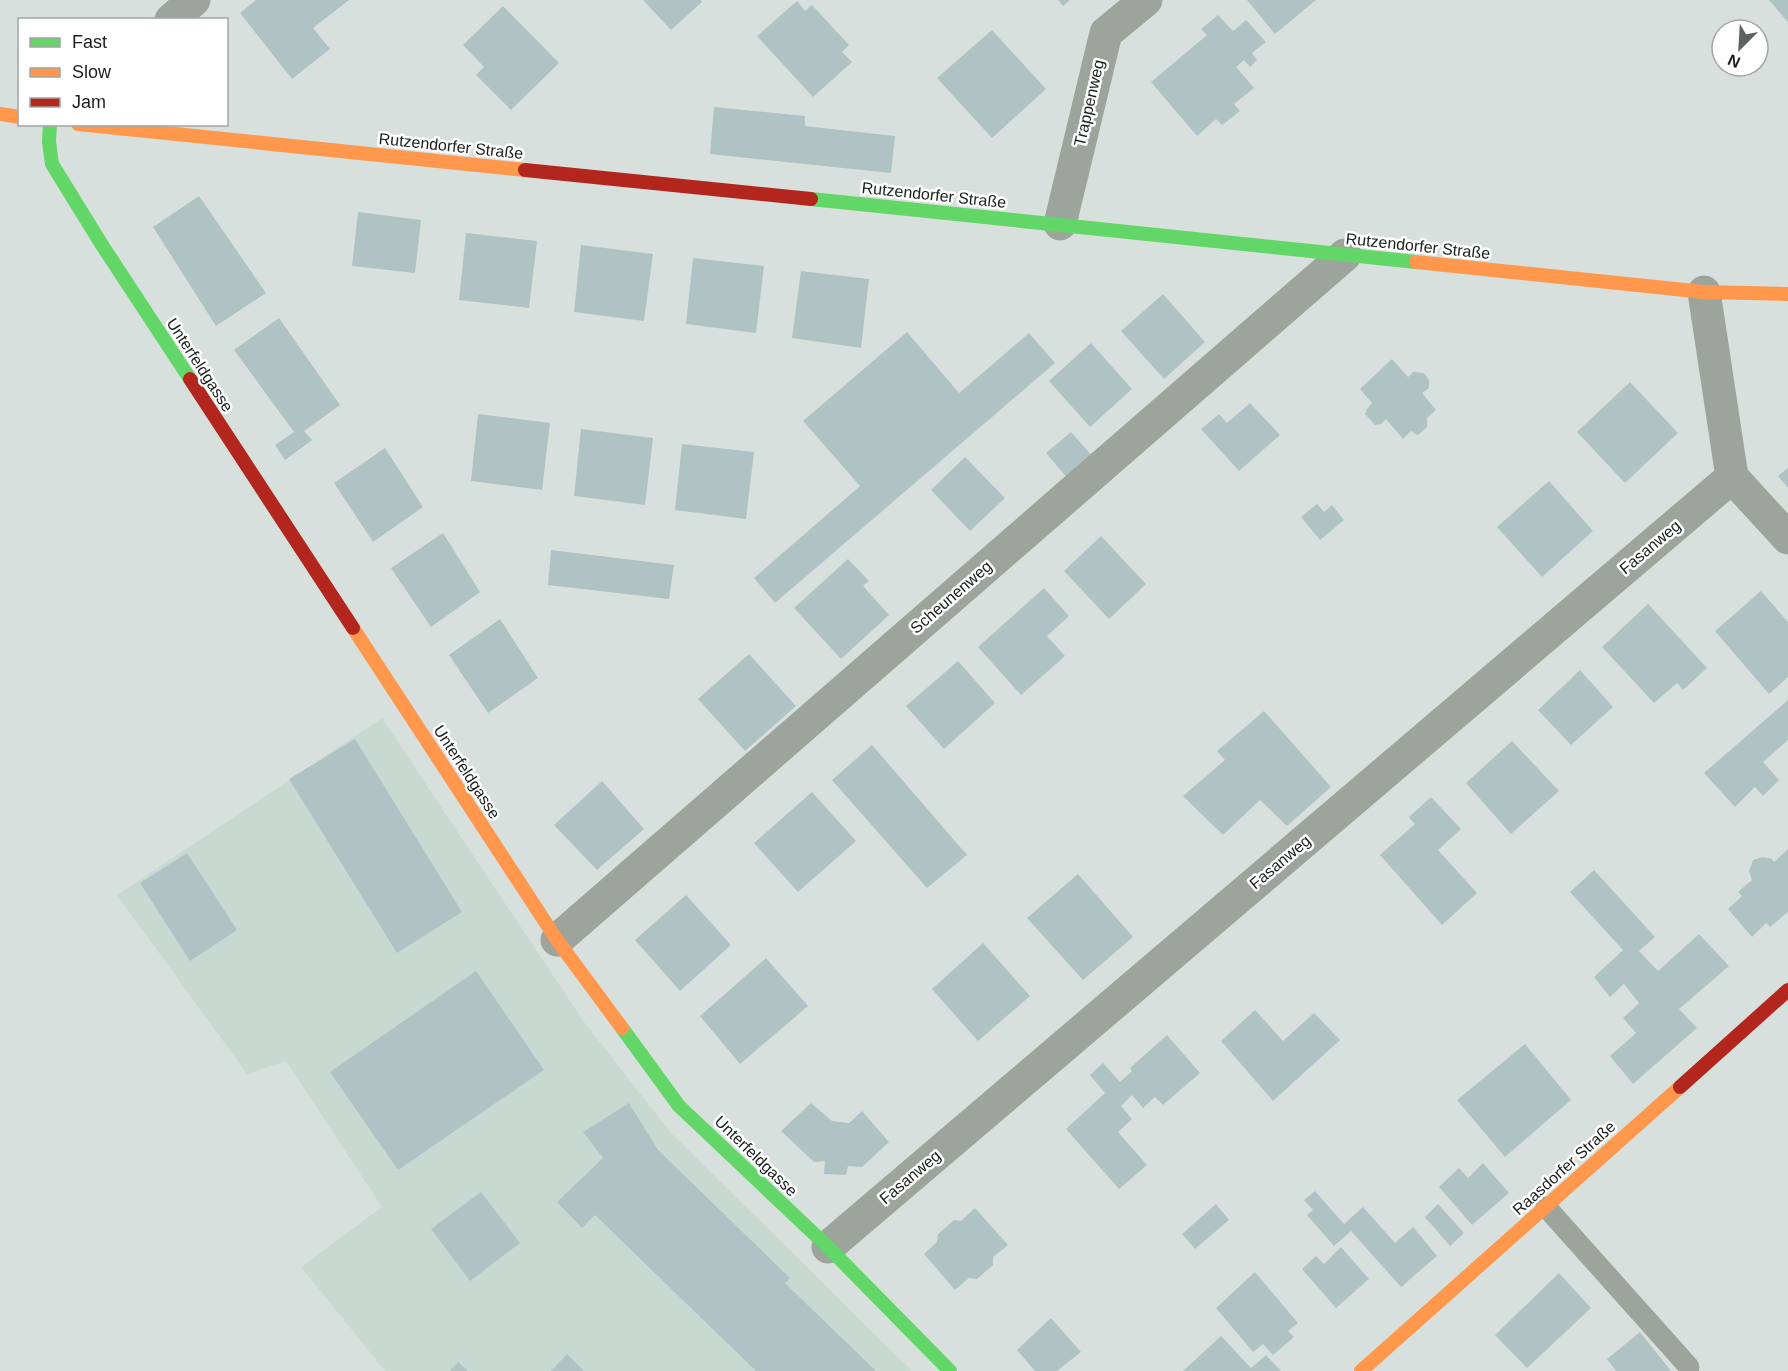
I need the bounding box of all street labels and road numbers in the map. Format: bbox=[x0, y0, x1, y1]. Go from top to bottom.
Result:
street label: Trappenweg bbox=[1071, 58, 1107, 148]
street label: Rutzendorfer Straße bbox=[378, 130, 524, 162]
street label: Rutzendorfer Straße bbox=[861, 179, 1007, 211]
street label: Rutzendorfer Straße bbox=[1345, 230, 1491, 262]
street label: Unterfeldgasse bbox=[164, 315, 236, 415]
street label: Fasanweg bbox=[1616, 517, 1684, 577]
street label: Scheunenweg bbox=[907, 557, 995, 637]
street label: Unterfeldgasse bbox=[431, 722, 503, 822]
street label: Fasanweg bbox=[1246, 832, 1314, 892]
street label: Unterfeldgasse bbox=[711, 1113, 801, 1200]
street label: Raasdorfer Straße bbox=[1509, 1118, 1619, 1218]
street label: Fasanweg bbox=[876, 1147, 944, 1207]

